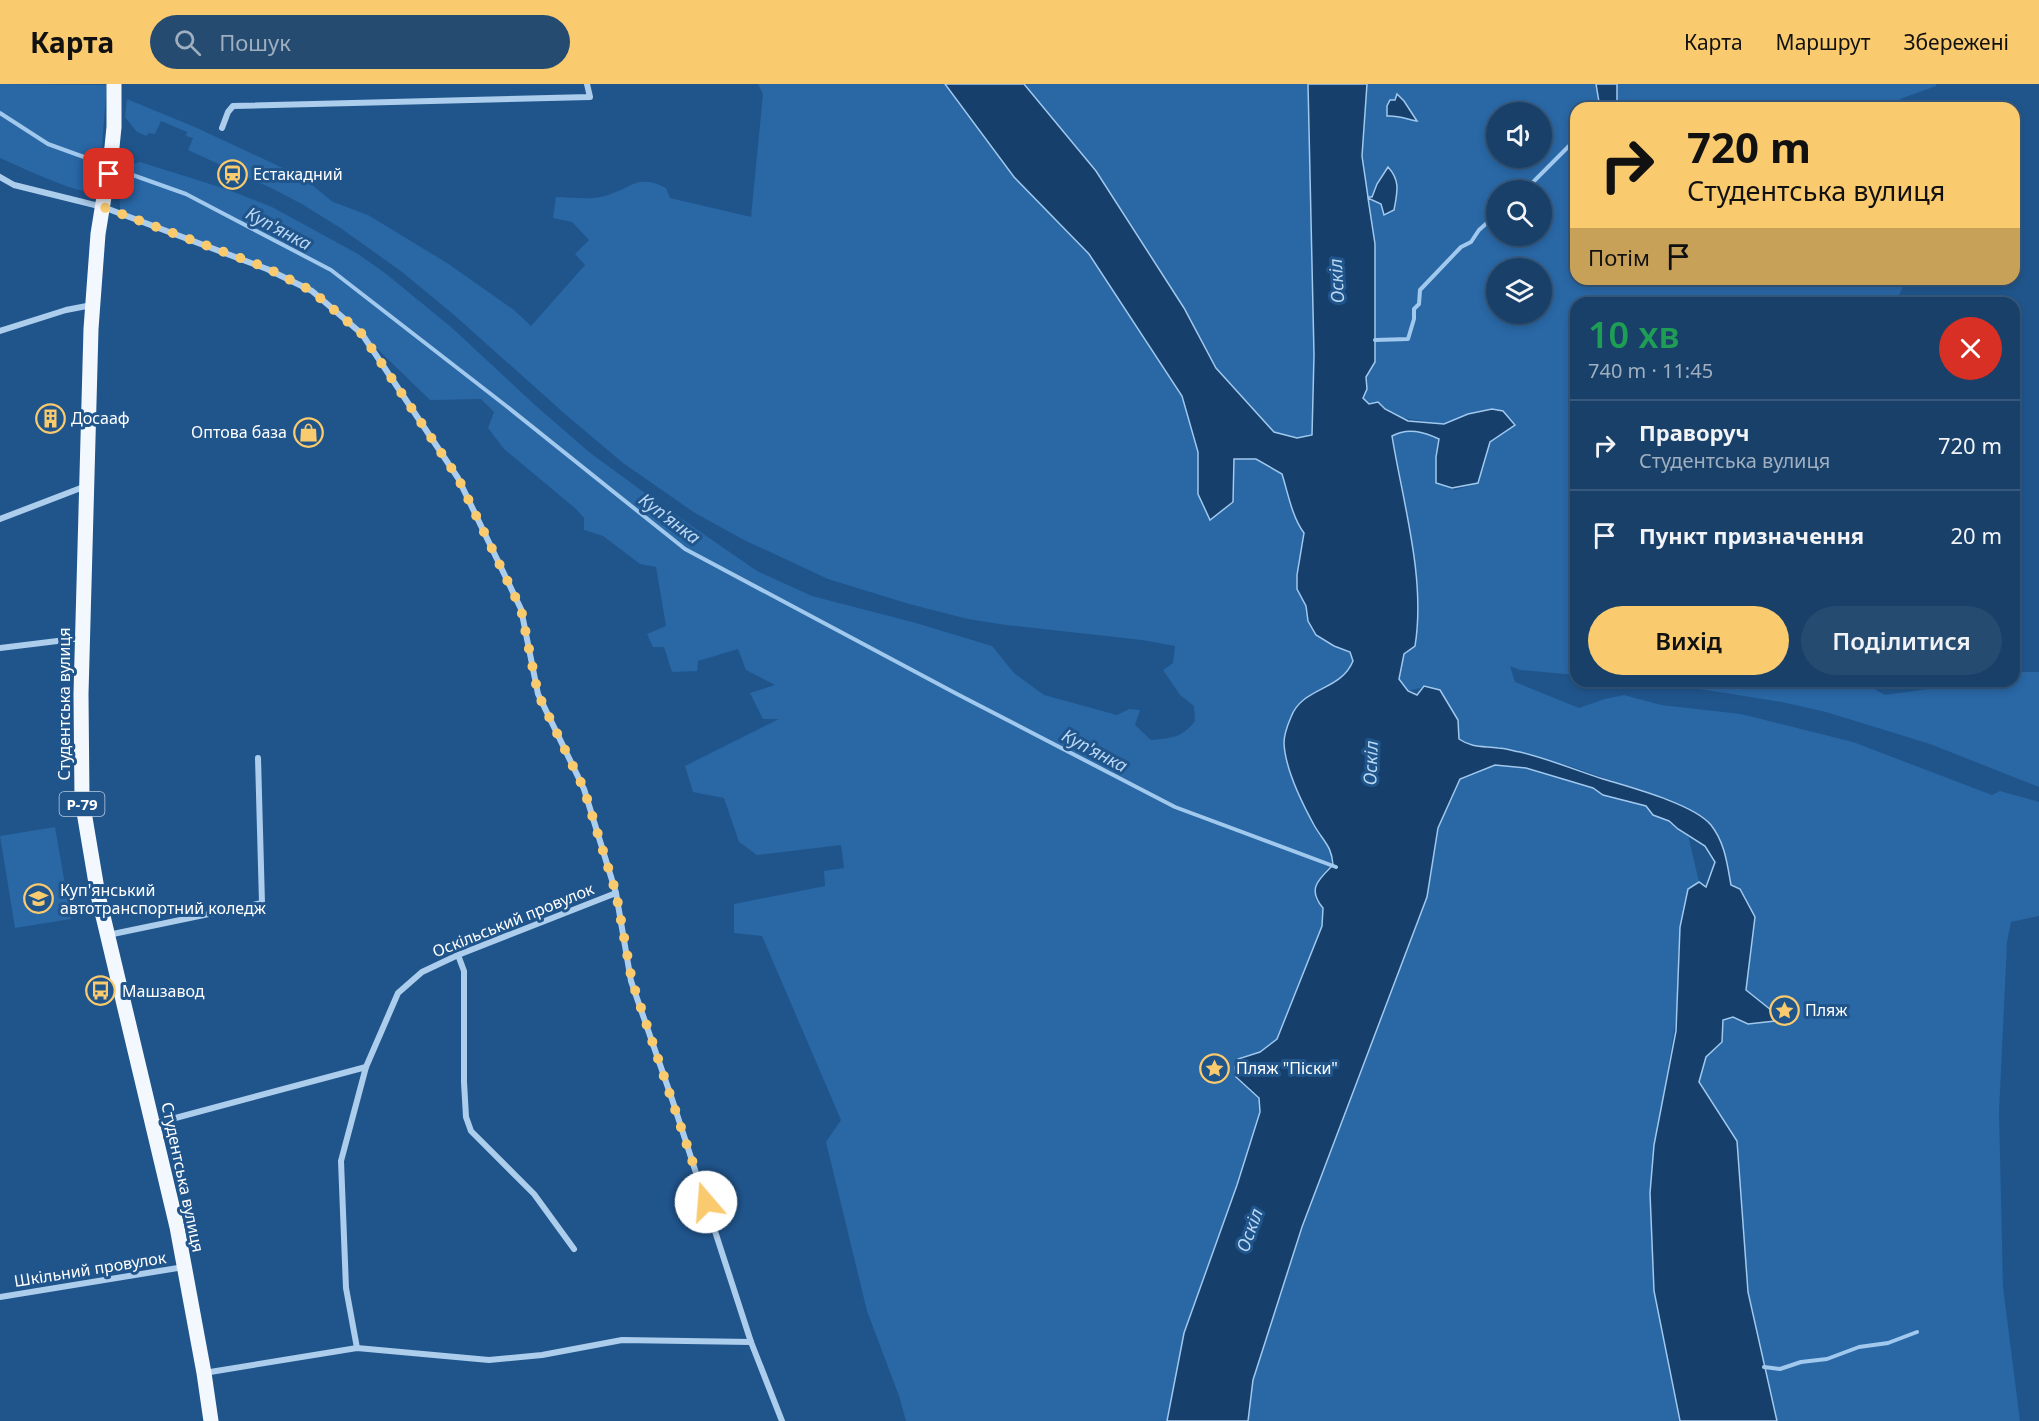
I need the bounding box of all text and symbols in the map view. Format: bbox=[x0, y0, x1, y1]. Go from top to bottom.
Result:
search box bbox=[150, 15, 570, 69]
text: Карта bbox=[30, 23, 114, 61]
icon: search bbox=[171, 26, 204, 59]
text: Пошук bbox=[219, 27, 291, 57]
text: Карта bbox=[1684, 28, 1743, 56]
text: Маршрут bbox=[1776, 28, 1870, 56]
text: Збережені bbox=[1903, 28, 2009, 56]
map controls bbox=[1486, 102, 1552, 324]
button: sound bbox=[1486, 102, 1552, 168]
text: 720 m bbox=[1687, 118, 1811, 175]
icon: right bbox=[1588, 126, 1666, 204]
pin bbox=[83, 148, 134, 199]
icon: arrive bbox=[92, 157, 125, 190]
station icon: Естакадний bbox=[216, 158, 248, 190]
place label: Естакадний bbox=[253, 163, 343, 185]
text: Студентська вулиця bbox=[1687, 172, 1945, 209]
button: search bbox=[1486, 180, 1552, 246]
water label: Куп'янка bbox=[242, 201, 316, 255]
icon: arrive bbox=[1662, 240, 1695, 273]
text: Потім bbox=[1588, 242, 1650, 272]
water label: Оскіл bbox=[1323, 258, 1349, 304]
button: layers bbox=[1486, 258, 1552, 324]
text: 10 хв bbox=[1588, 310, 1679, 359]
button: close bbox=[1939, 317, 2002, 380]
text: 740 m · 11:45 bbox=[1588, 357, 1713, 384]
building icon: Досааф bbox=[34, 402, 66, 434]
place label: Досааф bbox=[71, 407, 130, 429]
shop icon: Оптова база bbox=[292, 416, 324, 448]
text: Праворуч bbox=[1639, 417, 1750, 447]
place label: Оптова база bbox=[191, 421, 287, 443]
icon: right bbox=[1588, 429, 1621, 462]
text: 720 m bbox=[1938, 430, 2002, 460]
text: Студентська вулиця bbox=[1639, 447, 1830, 474]
water label: Куп'янка bbox=[635, 487, 705, 549]
icon: arrive bbox=[1588, 519, 1621, 552]
text: Пункт призначення bbox=[1639, 520, 1864, 550]
text: 20 m bbox=[1951, 520, 2002, 550]
button: Вихід bbox=[1588, 606, 1789, 675]
button: Поділитися bbox=[1801, 606, 2002, 675]
street label: Студентська вулиця bbox=[53, 627, 75, 781]
water label: Куп'янка bbox=[1058, 723, 1132, 777]
water label: Оскіл bbox=[1357, 740, 1383, 786]
road number: Р-79 bbox=[60, 792, 104, 816]
street label: Оскільський провулок bbox=[429, 877, 598, 963]
place label: Куп'янський автотранспортний коледж bbox=[60, 879, 267, 919]
school or university icon: Куп'янський автотранспортний коледж bbox=[23, 883, 55, 915]
bus stop icon: Машзавод bbox=[85, 975, 117, 1007]
place label: Машзавод bbox=[122, 980, 205, 1002]
place icon: Пляж bbox=[1768, 994, 1800, 1026]
place label: Пляж bbox=[1805, 999, 1848, 1021]
place icon: Пляж "Піски" bbox=[1199, 1052, 1231, 1084]
place label: Пляж "Піски" bbox=[1236, 1057, 1338, 1079]
street label: Студентська вулиця bbox=[156, 1100, 210, 1254]
position arrow bbox=[674, 1170, 738, 1234]
water label: Оскіл bbox=[1230, 1205, 1268, 1255]
street label: Шкільний провулок bbox=[12, 1246, 168, 1292]

